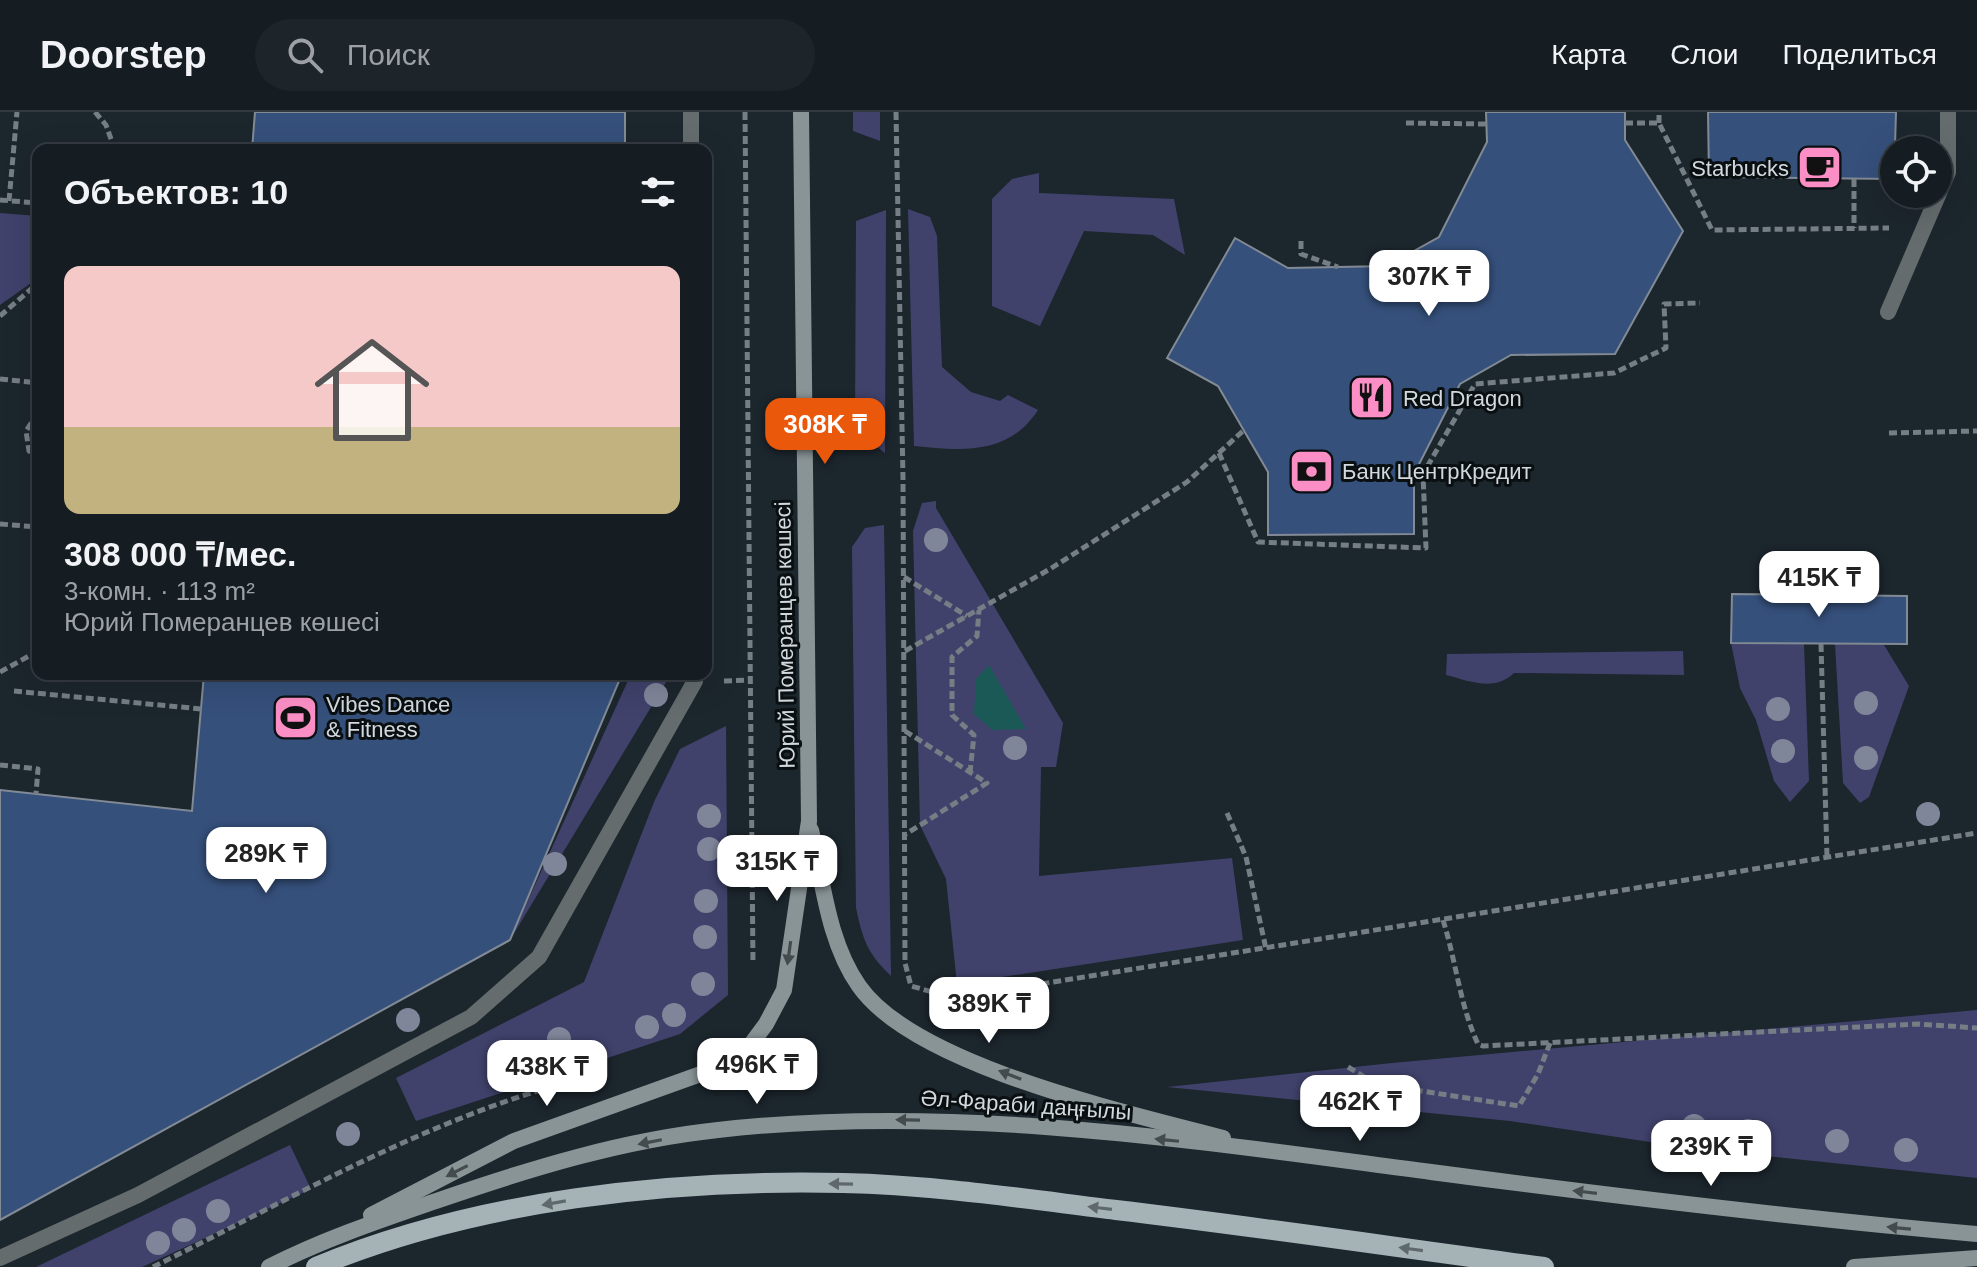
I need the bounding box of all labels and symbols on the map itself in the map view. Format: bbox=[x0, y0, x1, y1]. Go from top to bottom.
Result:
cafe icon: Starbucks bbox=[1796, 144, 1844, 192]
place label: Starbucks bbox=[1691, 156, 1789, 181]
pin: 307K ₸ bbox=[1364, 250, 1494, 318]
restaurant icon: Red Dragon bbox=[1348, 374, 1396, 422]
place label: Red Dragon bbox=[1403, 386, 1522, 411]
pin: 308K ₸ bbox=[760, 398, 890, 466]
bank icon: Банк ЦентрКредит bbox=[1287, 447, 1335, 495]
place label: Банк ЦентрКредит bbox=[1342, 459, 1532, 484]
street label: Юрий Померанцев көшесі bbox=[770, 501, 800, 769]
pin: 415K ₸ bbox=[1754, 551, 1884, 619]
place label: Vibes Dance & Fitness bbox=[326, 692, 450, 742]
sports icon: Vibes Dance & Fitness bbox=[271, 693, 319, 741]
pin: 289K ₸ bbox=[201, 827, 331, 895]
pin: 315K ₸ bbox=[712, 835, 842, 903]
one-way arrow bbox=[782, 941, 795, 966]
pin: 389K ₸ bbox=[924, 977, 1054, 1045]
pin: 496K ₸ bbox=[692, 1038, 822, 1106]
pin: 438K ₸ bbox=[482, 1040, 612, 1108]
one-way arrow bbox=[998, 1068, 1022, 1081]
pin: 462K ₸ bbox=[1295, 1075, 1425, 1143]
street label: Әл-Фараби даңғылы bbox=[920, 1085, 1132, 1125]
one-way arrow bbox=[895, 1114, 920, 1127]
pin: 239K ₸ bbox=[1646, 1120, 1776, 1188]
one-way arrow bbox=[1154, 1134, 1179, 1147]
one-way arrow bbox=[637, 1137, 662, 1149]
one-way arrow bbox=[445, 1164, 468, 1177]
one-way arrow bbox=[828, 1177, 853, 1190]
one-way arrow bbox=[1572, 1185, 1597, 1198]
one-way arrow bbox=[542, 1198, 567, 1210]
one-way arrow bbox=[1087, 1201, 1112, 1214]
one-way arrow bbox=[1886, 1221, 1911, 1234]
one-way arrow bbox=[1398, 1242, 1423, 1255]

